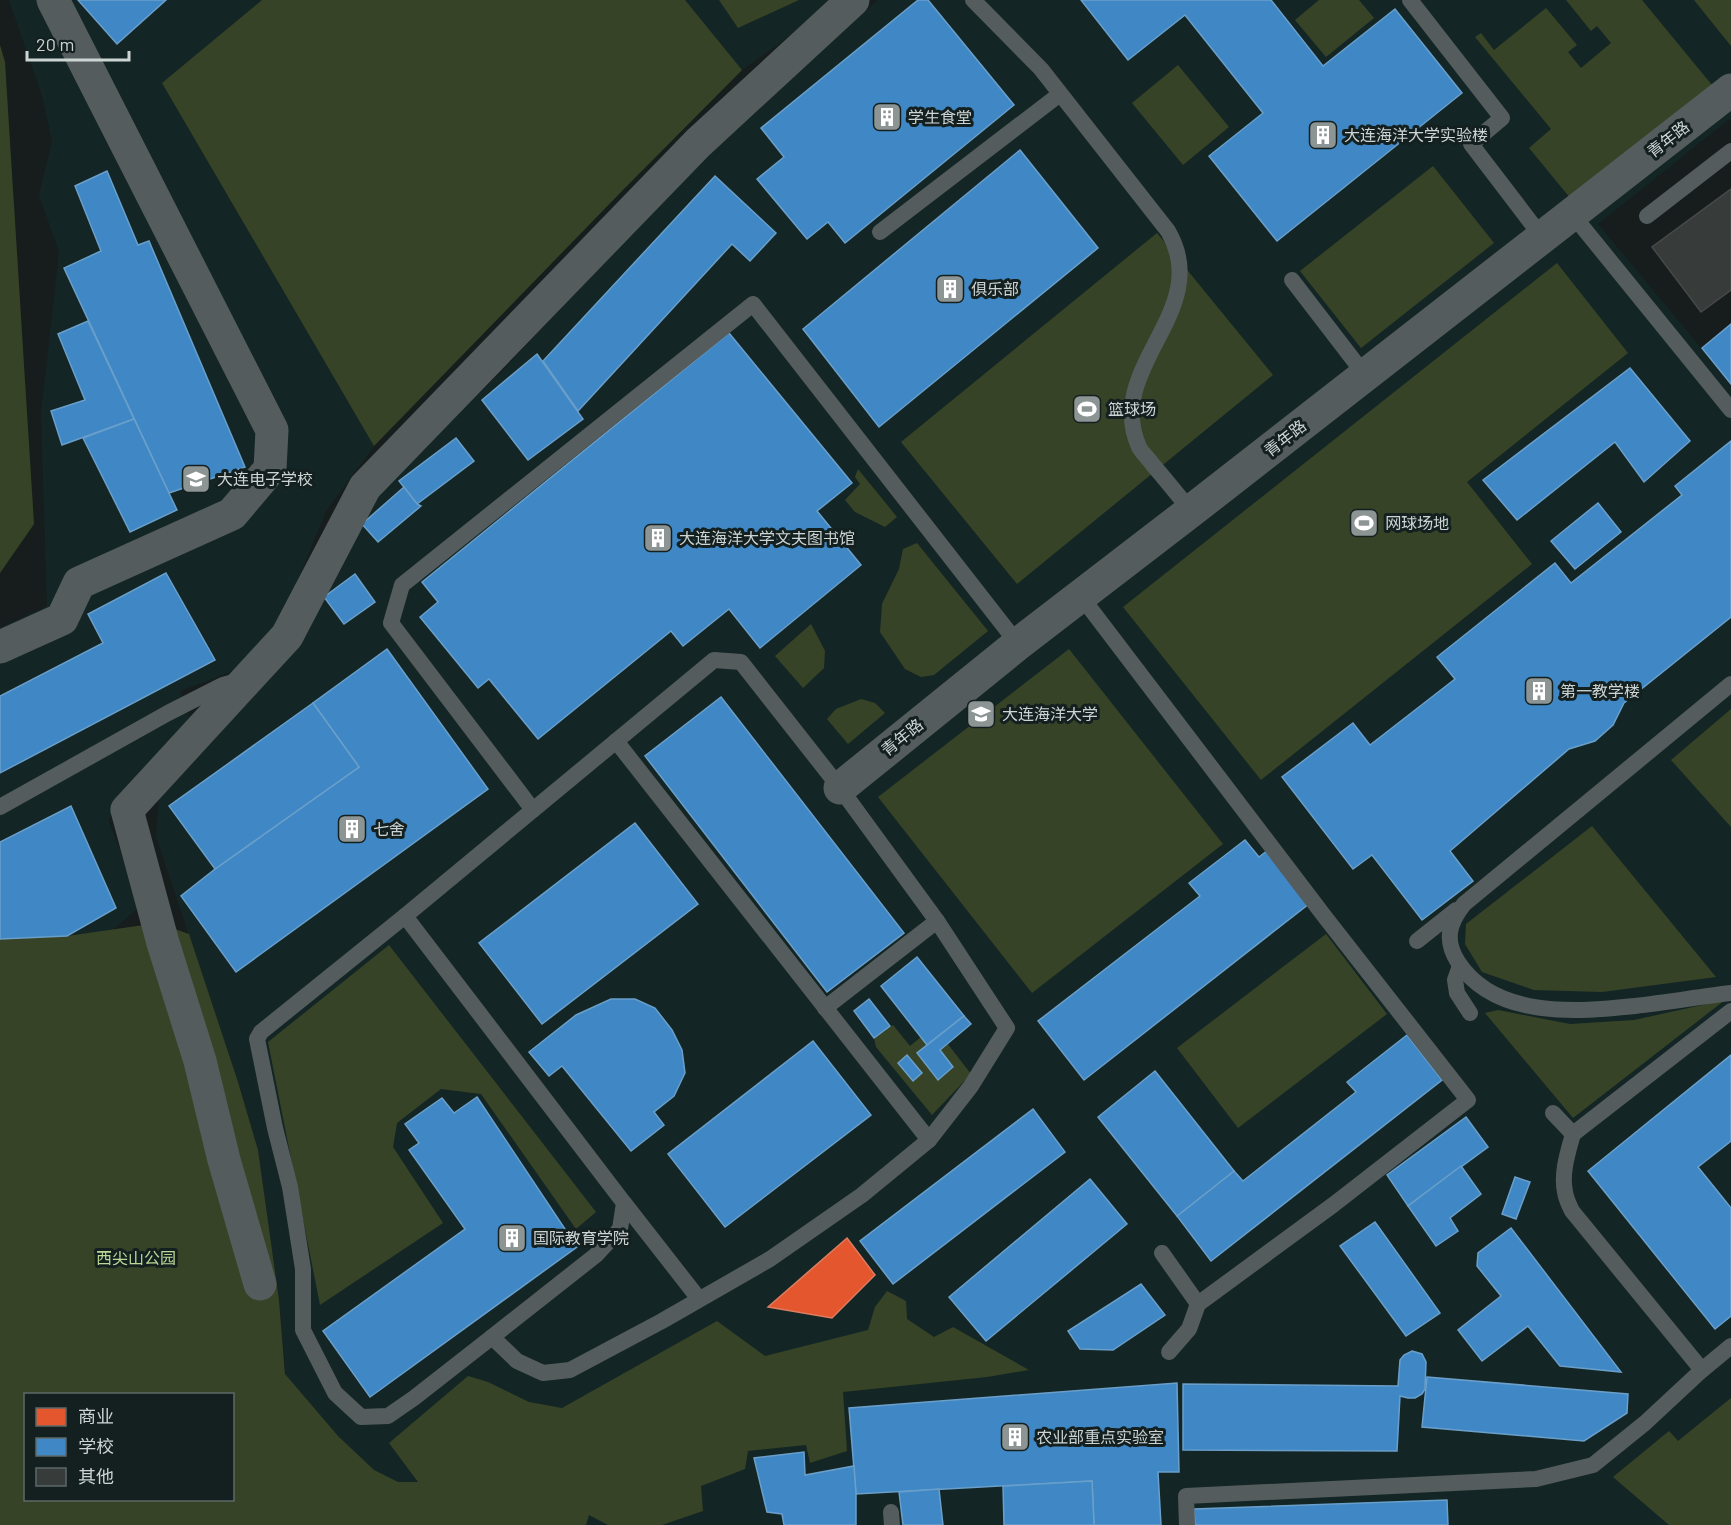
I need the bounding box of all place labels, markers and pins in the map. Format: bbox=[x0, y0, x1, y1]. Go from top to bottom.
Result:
building icon: 学生食堂 bbox=[871, 101, 903, 133]
place label: 学生食堂 bbox=[908, 107, 972, 126]
building icon: 大连海洋大学实验楼 bbox=[1307, 119, 1339, 151]
place label: 大连海洋大学实验楼 bbox=[1344, 125, 1488, 144]
building icon: 俱乐部 bbox=[934, 273, 966, 305]
place label: 俱乐部 bbox=[971, 279, 1019, 298]
sports icon: 篮球场 bbox=[1071, 393, 1103, 425]
place label: 篮球场 bbox=[1108, 399, 1156, 418]
school or university icon: 大连电子学校 bbox=[180, 463, 212, 495]
place label: 大连电子学校 bbox=[217, 469, 313, 488]
sports icon: 网球场地 bbox=[1348, 507, 1380, 539]
place label: 网球场地 bbox=[1385, 513, 1449, 532]
building icon: 大连海洋大学文夫图书馆 bbox=[642, 522, 674, 554]
place label: 大连海洋大学文夫图书馆 bbox=[679, 528, 855, 547]
building icon: 第一教学楼 bbox=[1523, 675, 1555, 707]
place label: 第一教学楼 bbox=[1560, 681, 1640, 700]
school or university icon: 大连海洋大学 bbox=[965, 698, 997, 730]
place label: 大连海洋大学 bbox=[1002, 704, 1098, 723]
building icon: 七舍 bbox=[336, 813, 368, 845]
place label: 七舍 bbox=[373, 819, 405, 838]
building icon: 国际教育学院 bbox=[496, 1222, 528, 1254]
place label: 国际教育学院 bbox=[533, 1228, 629, 1247]
building icon: 农业部重点实验室 bbox=[999, 1421, 1031, 1453]
place label: 农业部重点实验室 bbox=[1036, 1427, 1164, 1446]

